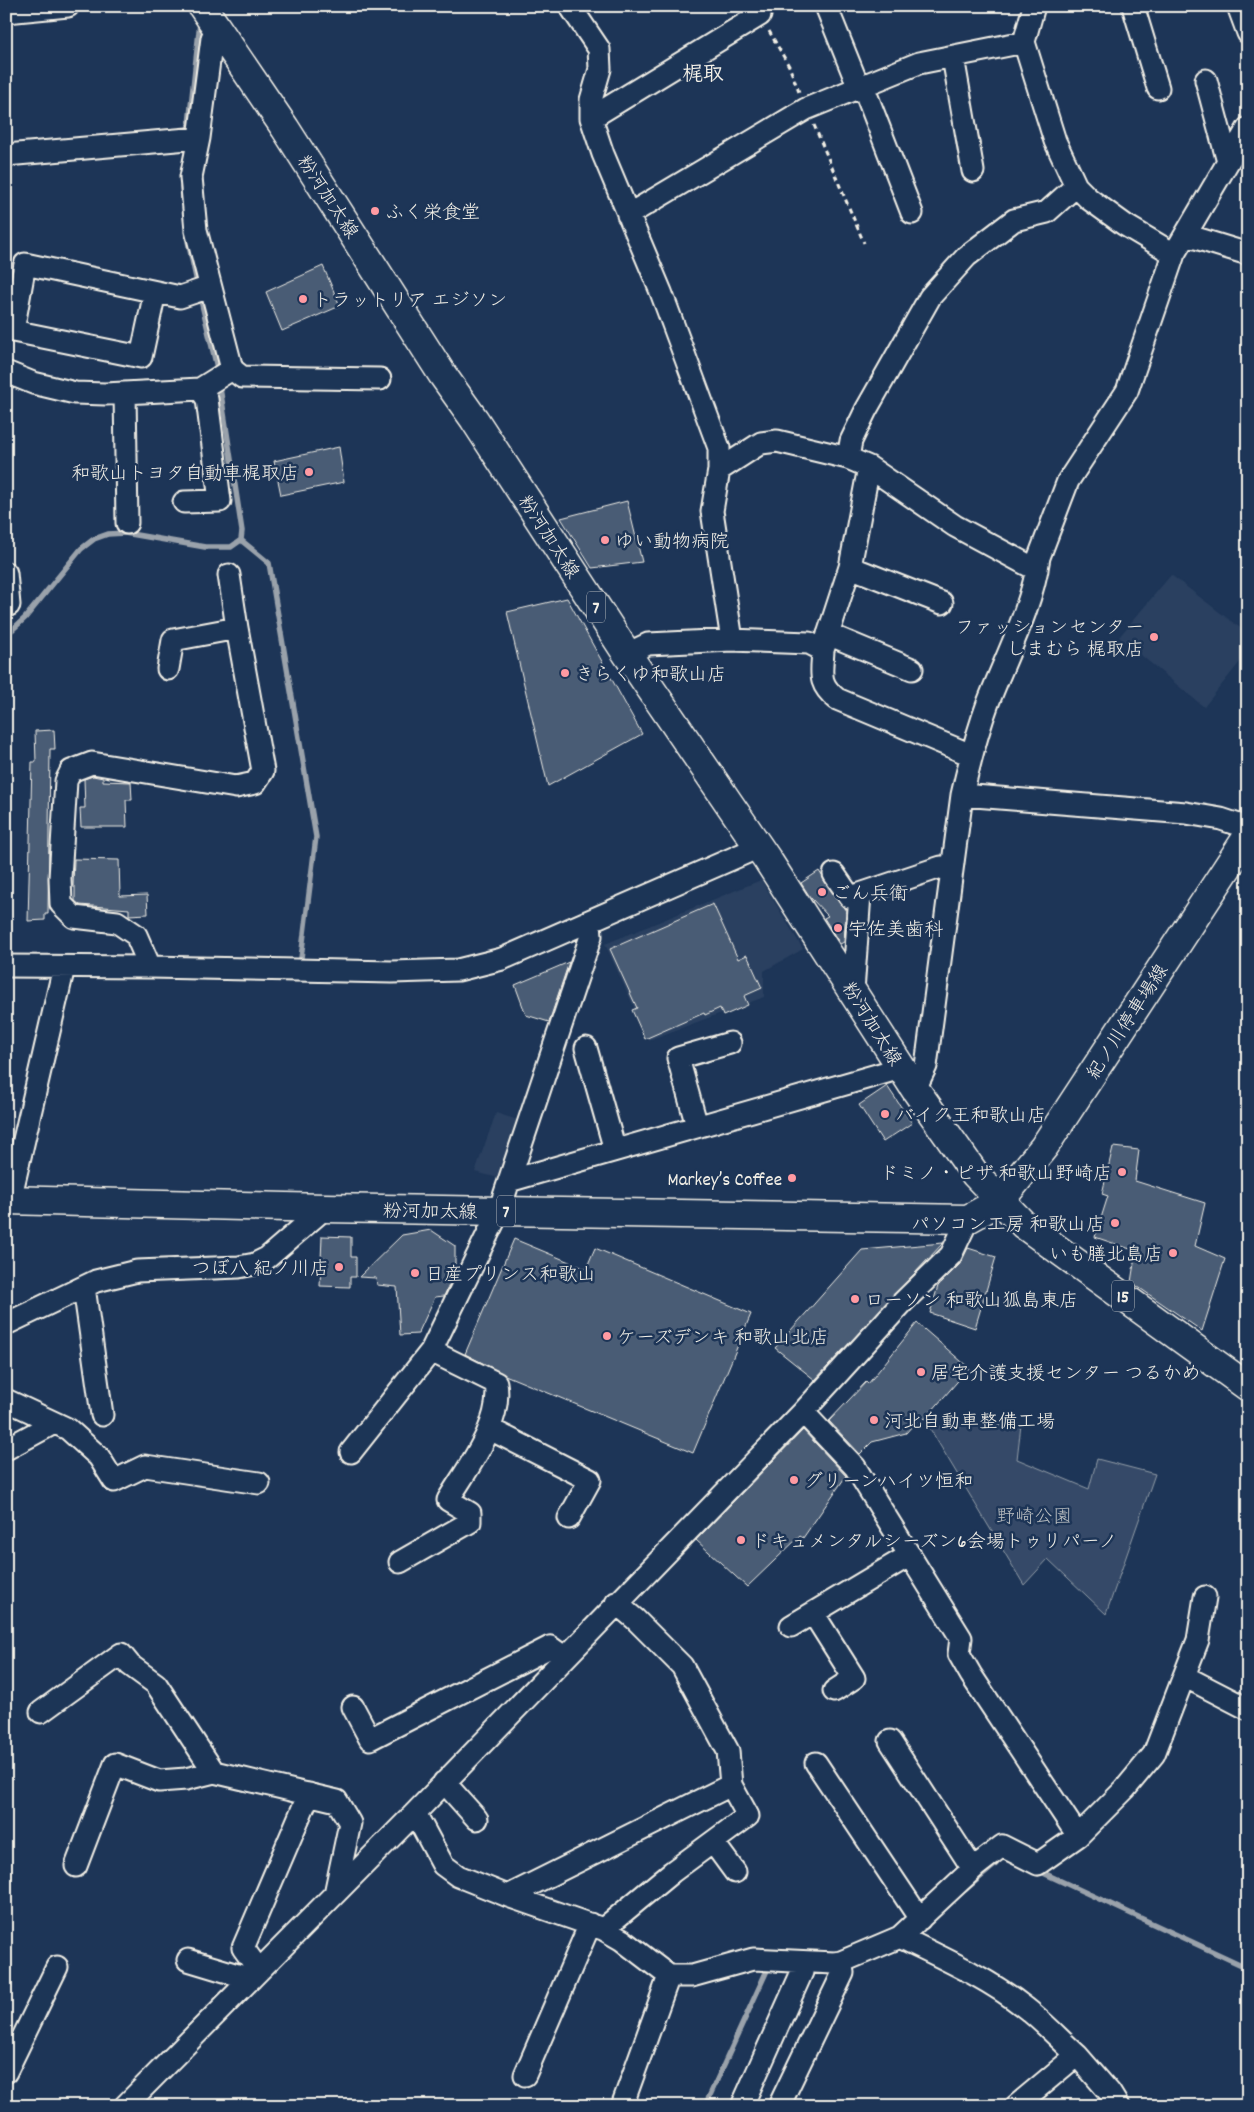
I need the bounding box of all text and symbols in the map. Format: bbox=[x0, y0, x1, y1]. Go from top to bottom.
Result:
district label: 梶取 bbox=[682, 61, 724, 91]
street label: 粉河加太線 bbox=[289, 151, 363, 245]
place label: ふく栄食堂 bbox=[385, 201, 480, 228]
marker: ふく栄食堂 bbox=[369, 205, 381, 217]
place label: トラットリア エジソン bbox=[313, 289, 507, 316]
marker: トラットリア エジソン bbox=[297, 293, 309, 305]
place label: 和歌山トヨタ自動車梶取店 bbox=[71, 462, 299, 489]
marker: 和歌山トヨタ自動車梶取店 bbox=[303, 466, 315, 478]
street label: 粉河加太線 bbox=[510, 491, 584, 585]
place label: ゆい動物病院 bbox=[615, 530, 729, 557]
marker: ゆい動物病院 bbox=[599, 534, 611, 546]
road number: 7 bbox=[587, 592, 605, 622]
place label: ファッションセンター しまむら 梶取店 bbox=[955, 616, 1144, 665]
marker: ファッションセンター しまむら 梶取店 bbox=[1148, 631, 1160, 643]
place label: きらくゆ和歌山店 bbox=[575, 663, 726, 690]
marker: きらくゆ和歌山店 bbox=[559, 667, 571, 679]
place label: ごん兵衛 bbox=[832, 882, 908, 909]
marker: ごん兵衛 bbox=[816, 886, 828, 898]
place label: 宇佐美歯科 bbox=[848, 918, 943, 945]
marker: 宇佐美歯科 bbox=[832, 922, 844, 934]
street label: 紀ノ川停車場線 bbox=[1081, 960, 1176, 1086]
street label: 粉河加太線 bbox=[833, 977, 907, 1072]
place label: バイク王和歌山店 bbox=[895, 1104, 1046, 1131]
marker: バイク王和歌山店 bbox=[879, 1108, 891, 1120]
place label: ドミノ・ピザ 和歌山野崎店 bbox=[880, 1162, 1112, 1189]
marker: ドミノ・ピザ 和歌山野崎店 bbox=[1116, 1166, 1128, 1178]
place label: Markey’s Coffee bbox=[668, 1168, 782, 1195]
marker: Markey’s Coffee bbox=[786, 1172, 798, 1184]
road number: 7 bbox=[497, 1196, 515, 1226]
street label: 粉河加太線 bbox=[382, 1199, 478, 1228]
place label: パソコン工房 和歌山店 bbox=[911, 1213, 1105, 1240]
marker: パソコン工房 和歌山店 bbox=[1109, 1217, 1121, 1229]
place label: いも膳北島店 bbox=[1049, 1243, 1163, 1270]
marker: いも膳北島店 bbox=[1167, 1247, 1179, 1259]
place label: つぼ八 紀ノ川店 bbox=[192, 1257, 329, 1284]
marker: つぼ八 紀ノ川店 bbox=[333, 1261, 345, 1273]
place label: 日産プリンス和歌山 bbox=[425, 1263, 596, 1290]
marker: 日産プリンス和歌山 bbox=[409, 1267, 421, 1279]
road number: 15 bbox=[1112, 1280, 1134, 1312]
place label: ローソン 和歌山狐島東店 bbox=[865, 1289, 1078, 1316]
marker: ローソン 和歌山狐島東店 bbox=[849, 1293, 861, 1305]
place label: ケーズデンキ 和歌山北店 bbox=[617, 1326, 829, 1353]
marker: ケーズデンキ 和歌山北店 bbox=[601, 1330, 613, 1342]
place label: 居宅介護支援センター つるかめ bbox=[931, 1362, 1200, 1389]
marker: 居宅介護支援センター つるかめ bbox=[915, 1366, 927, 1378]
place label: 河北自動車整備工場 bbox=[884, 1410, 1055, 1437]
marker: 河北自動車整備工場 bbox=[868, 1414, 880, 1426]
place label: グリーンハイツ恒和 bbox=[804, 1470, 973, 1497]
marker: グリーンハイツ恒和 bbox=[788, 1474, 800, 1486]
park label: 野崎公園 bbox=[996, 1505, 1072, 1532]
place label: ドキュメンタルシーズン6会場トゥリパーノ bbox=[751, 1530, 1117, 1557]
marker: ドキュメンタルシーズン6会場トゥリパーノ bbox=[735, 1534, 747, 1546]

